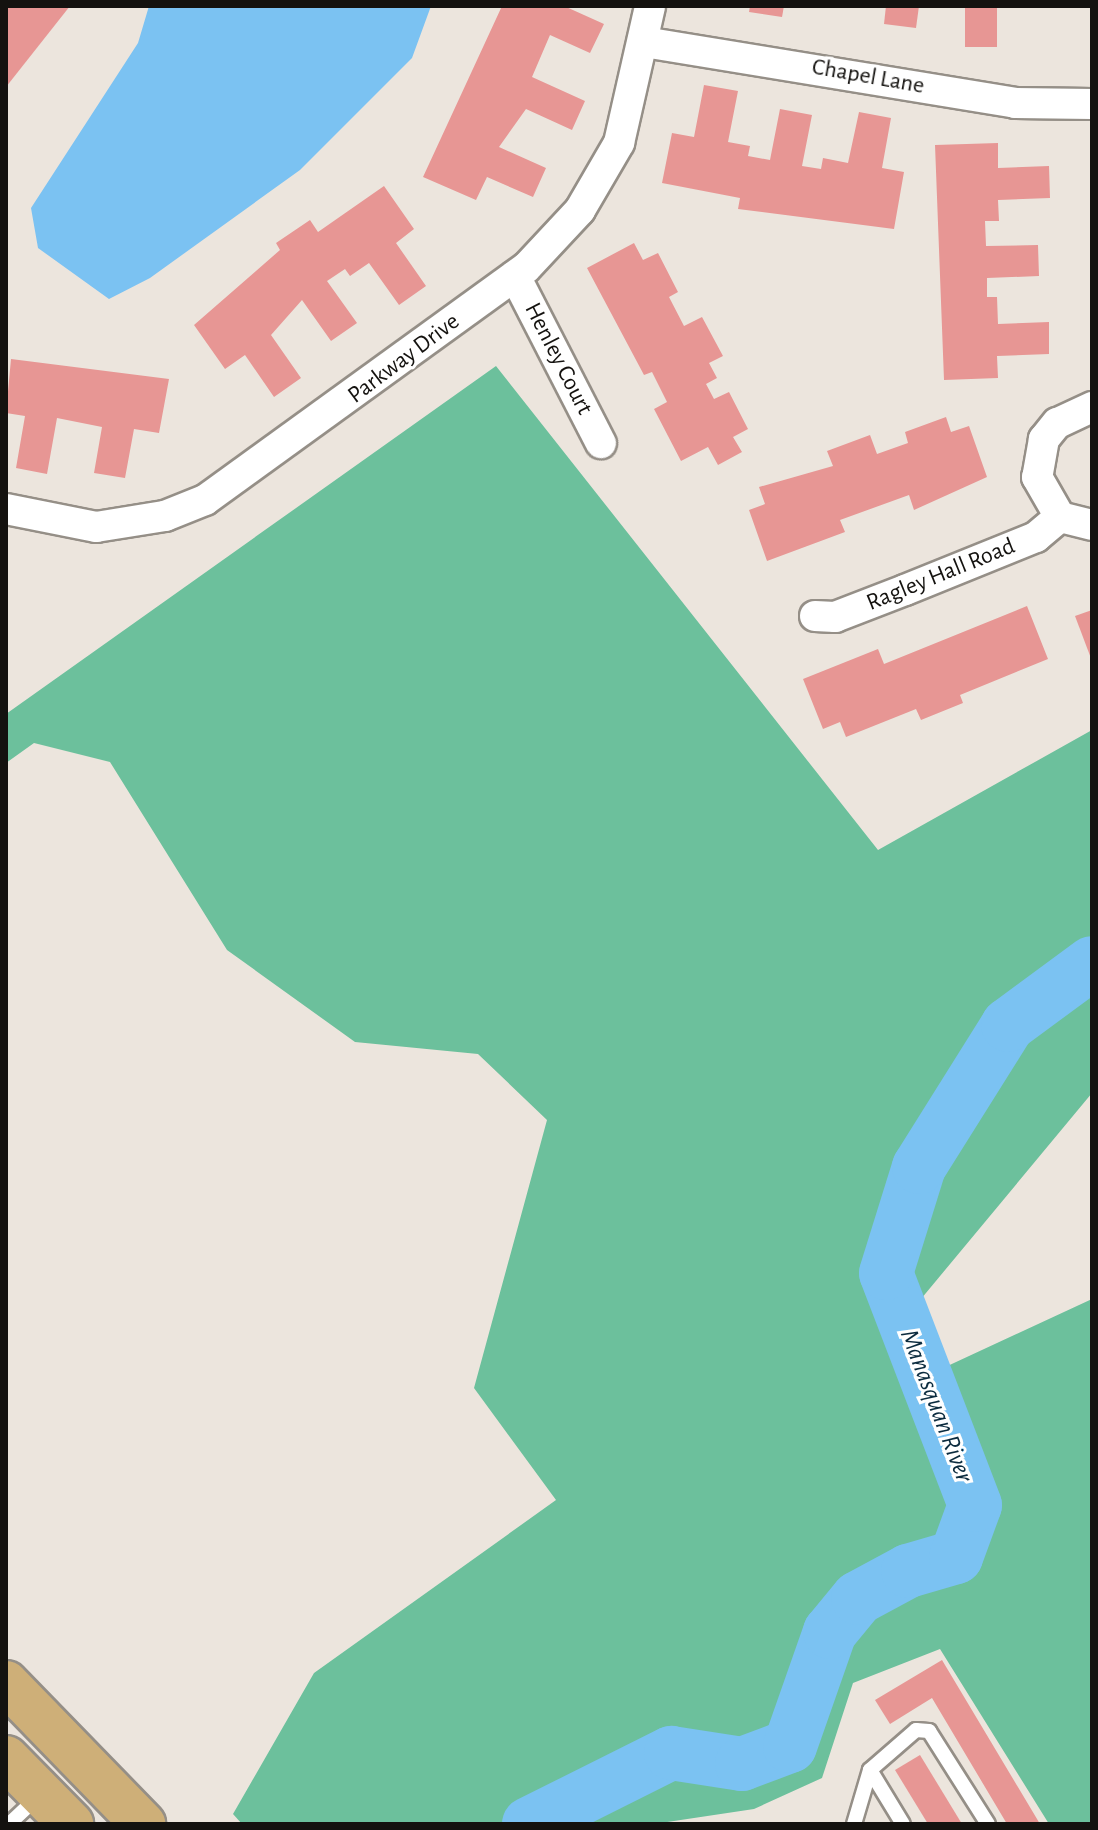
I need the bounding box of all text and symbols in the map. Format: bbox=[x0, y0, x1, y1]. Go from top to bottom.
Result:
street label: Chapel Lane bbox=[810, 53, 926, 101]
street label: Henley Court bbox=[518, 298, 598, 420]
street label: Parkway Drive bbox=[343, 308, 465, 410]
street label: Ragley Hall Road bbox=[863, 532, 1019, 618]
water label: Manasquan River bbox=[893, 1325, 979, 1487]

